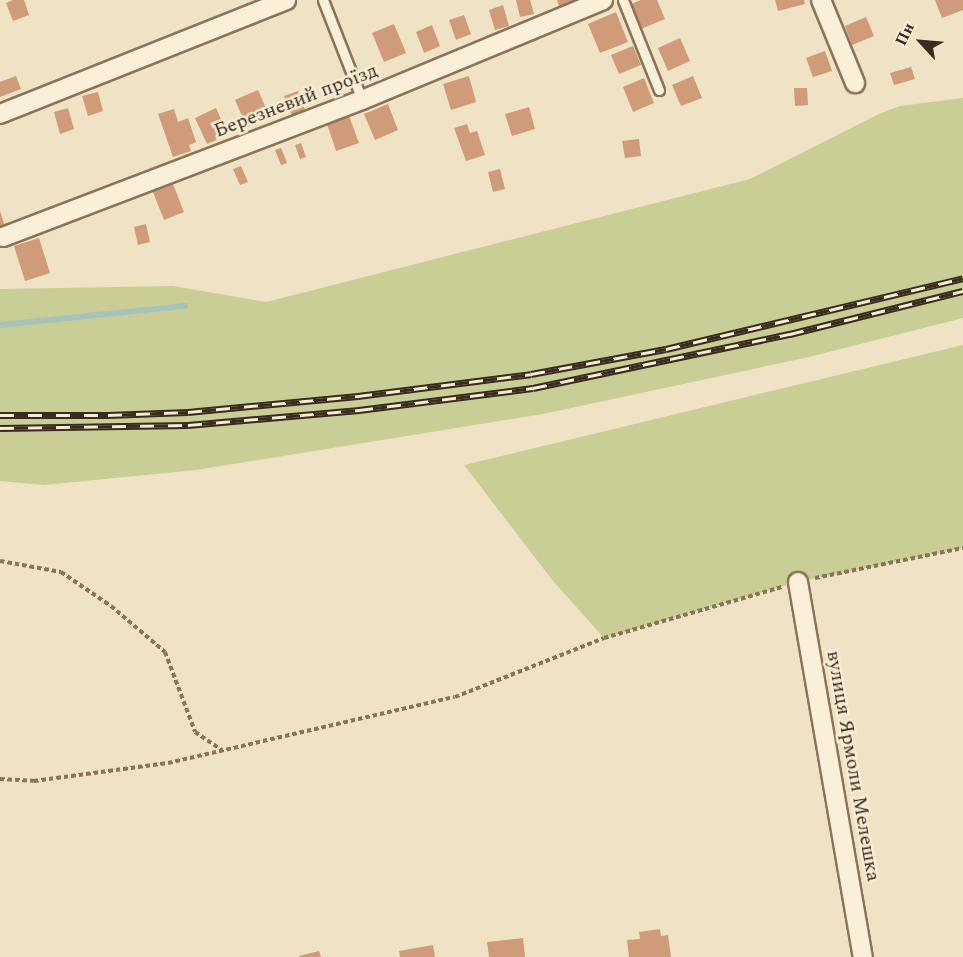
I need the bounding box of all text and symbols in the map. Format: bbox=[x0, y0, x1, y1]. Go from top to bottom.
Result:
north arrow bbox=[891, 12, 951, 72]
text: Пн bbox=[889, 18, 921, 50]
street label: Березневий проїзд bbox=[211, 59, 381, 143]
street label: вулиця Ярмоли Мелешка bbox=[821, 649, 885, 883]

